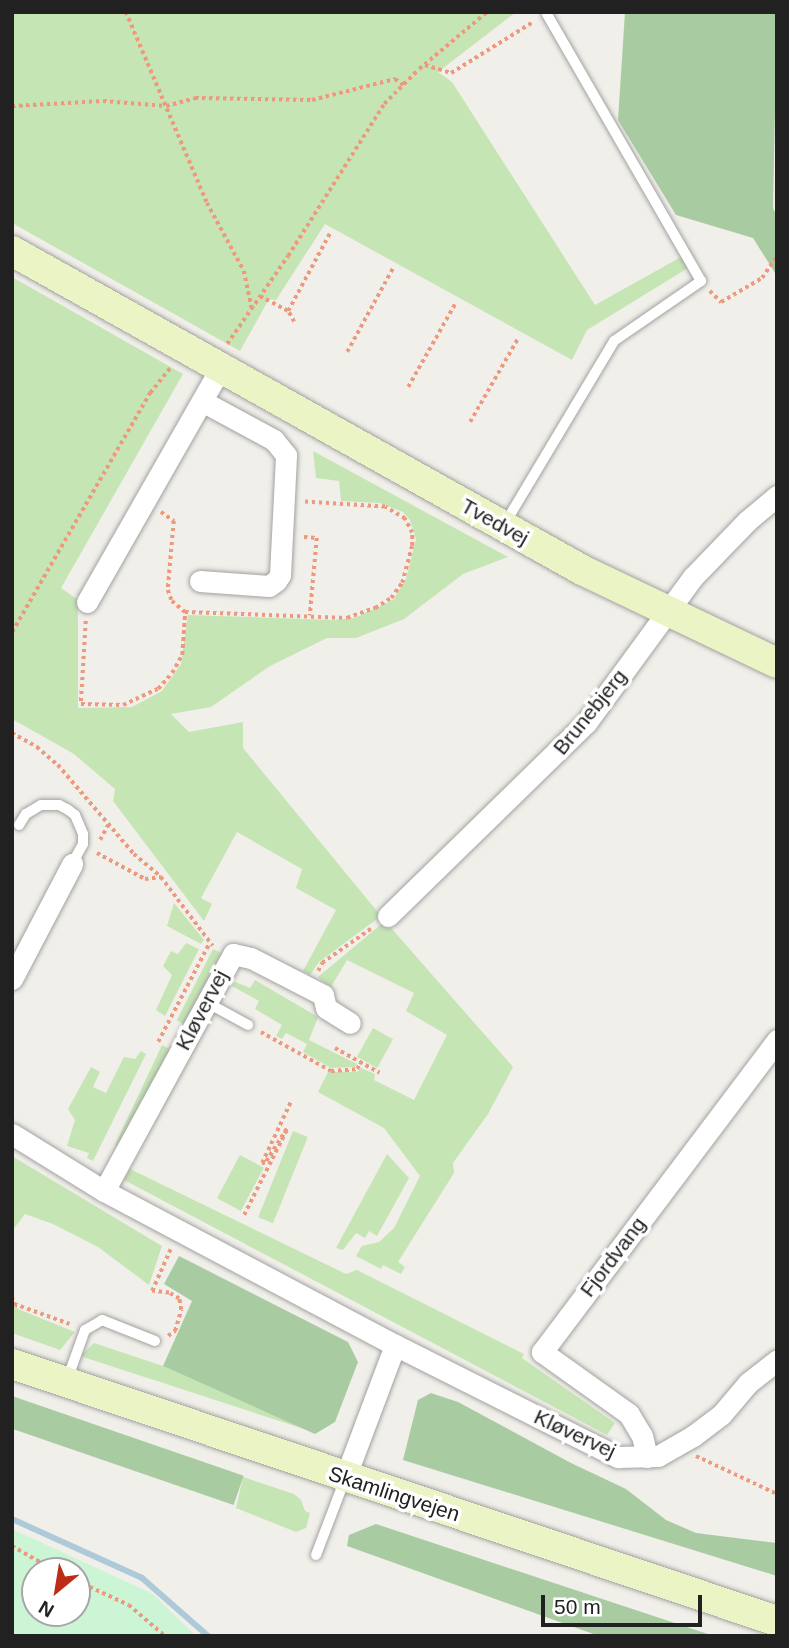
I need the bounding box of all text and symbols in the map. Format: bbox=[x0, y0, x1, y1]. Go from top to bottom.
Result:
street label: Tvedvej bbox=[457, 493, 533, 551]
street label: Brunebjerg bbox=[548, 664, 632, 760]
street label: Kløvervej bbox=[170, 965, 234, 1055]
street label: Fjordvang bbox=[575, 1212, 651, 1302]
street label: Kløvervej bbox=[530, 1404, 620, 1464]
street label: Skamlingvejen bbox=[325, 1461, 463, 1527]
north arrow bbox=[21, 1557, 91, 1627]
scale bar bbox=[544, 1582, 705, 1626]
text: 50 m bbox=[554, 1595, 601, 1618]
text: N bbox=[35, 1596, 57, 1621]

